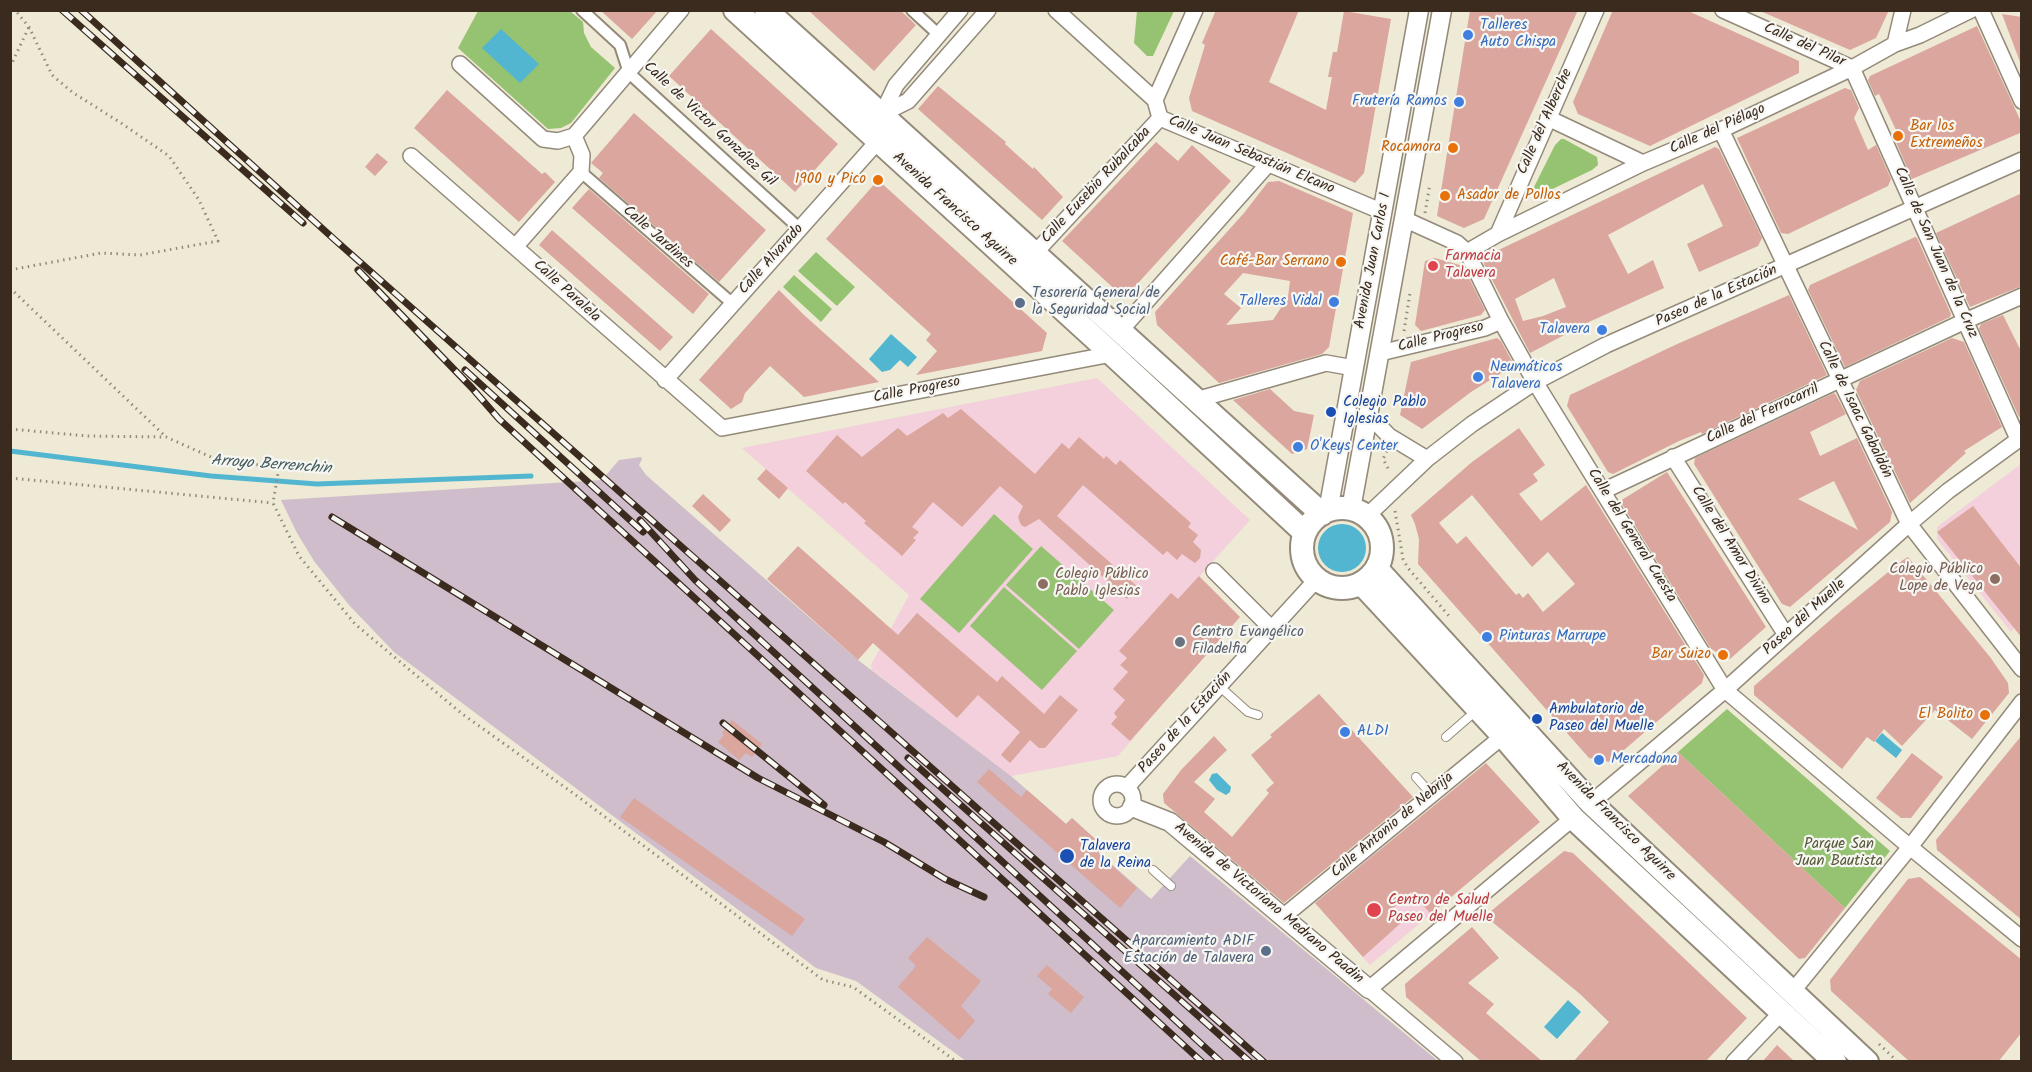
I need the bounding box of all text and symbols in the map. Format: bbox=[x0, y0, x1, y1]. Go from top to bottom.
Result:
place label: Talleres Auto Chispa bbox=[1480, 17, 1556, 52]
street label: Calle del Pilar bbox=[1760, 20, 1848, 72]
marker: Talleres Auto Chispa bbox=[1461, 28, 1475, 42]
street label: Calle de Victor González Gil bbox=[639, 59, 779, 191]
street label: Calle del Alberche bbox=[1515, 66, 1577, 178]
place label: Frutería Ramos bbox=[1352, 93, 1447, 111]
marker: Frutería Ramos bbox=[1452, 95, 1466, 109]
street label: Calle del Piélago bbox=[1667, 101, 1769, 159]
street label: Calle Juan Sebastián Elcano bbox=[1165, 113, 1337, 199]
place label: Bar los Extremeños bbox=[1910, 118, 1983, 153]
street label: Calle Eusebio Rubalcaba bbox=[1038, 124, 1156, 248]
marker: Bar los Extremeños bbox=[1891, 129, 1905, 143]
place label: Rocamora bbox=[1381, 139, 1441, 157]
marker: Rocamora bbox=[1446, 141, 1460, 155]
street label: Avenida Francisco Aguirre bbox=[888, 149, 1020, 271]
street label: Calle de San Juan de la Cruz bbox=[1889, 165, 1981, 341]
place label: 1900 y Pico bbox=[795, 171, 866, 189]
marker: 1900 y Pico bbox=[871, 173, 885, 187]
place label: Asador de Pollos bbox=[1457, 187, 1561, 205]
marker: Asador de Pollos bbox=[1438, 189, 1452, 203]
street label: Avenida Juan Carlos I bbox=[1352, 192, 1396, 330]
street label: Calle Jardines bbox=[618, 203, 696, 273]
street label: Calle Alvarado bbox=[736, 221, 808, 299]
place label: Farmacia Talavera bbox=[1445, 248, 1501, 283]
place label: Café-Bar Serrano bbox=[1220, 253, 1329, 271]
marker: Café-Bar Serrano bbox=[1334, 255, 1348, 269]
street label: Calle Paralela bbox=[529, 257, 603, 327]
marker: Farmacia Talavera bbox=[1426, 259, 1440, 273]
street label: Paseo de la Estación bbox=[1653, 262, 1781, 332]
place label: Tesorería General de la Seguridad Social bbox=[1032, 285, 1160, 320]
place label: Talleres Vidal bbox=[1239, 293, 1322, 311]
marker: Talleres Vidal bbox=[1327, 295, 1341, 309]
marker: Tesorería General de la Seguridad Social bbox=[1013, 296, 1027, 310]
street label: Calle Progreso bbox=[1396, 319, 1486, 357]
place label: Talavera bbox=[1539, 321, 1590, 339]
marker: Talavera bbox=[1595, 323, 1609, 337]
street label: Calle de Isaac Gabaldón bbox=[1813, 338, 1895, 482]
place label: Neumáticos Talavera bbox=[1490, 359, 1562, 394]
marker: Neumáticos Talavera bbox=[1471, 370, 1485, 384]
street label: Calle Progreso bbox=[872, 374, 962, 408]
street label: Calle del Ferrocarril bbox=[1704, 381, 1822, 449]
place label: Colegio Pablo Iglesias bbox=[1343, 394, 1426, 429]
marker: Colegio Pablo Iglesias bbox=[1324, 405, 1338, 419]
place label: O'Keys Center bbox=[1310, 438, 1398, 456]
marker: O'Keys Center bbox=[1291, 440, 1305, 454]
water label: Arroyo Berrenchin bbox=[210, 452, 332, 480]
street label: Calle del General Cuesta bbox=[1582, 466, 1680, 606]
street label: Calle del Amor Divino bbox=[1686, 483, 1774, 609]
place label: Colegio Público Lope de Vega bbox=[1889, 561, 1983, 596]
place label: Colegio Público Pablo Iglesias bbox=[1055, 566, 1149, 601]
marker: Colegio Público Lope de Vega bbox=[1988, 572, 2002, 586]
street label: Paseo del Muelle bbox=[1760, 576, 1850, 660]
marker: Colegio Público Pablo Iglesias bbox=[1036, 577, 1050, 591]
place label: Centro Evangélico Filadelfia bbox=[1192, 624, 1304, 659]
place label: Pinturas Marrupe bbox=[1499, 628, 1606, 646]
marker: Pinturas Marrupe bbox=[1480, 630, 1494, 644]
marker: Centro Evangélico Filadelfia bbox=[1173, 635, 1187, 649]
place label: Bar Suizo bbox=[1651, 646, 1711, 664]
marker: Bar Suizo bbox=[1716, 648, 1730, 662]
street label: Paseo de la Estación bbox=[1135, 668, 1237, 778]
place label: Ambulatorio de Paseo del Muelle bbox=[1549, 701, 1654, 736]
place label: El Bolito bbox=[1918, 706, 1973, 724]
marker: El Bolito bbox=[1978, 708, 1992, 722]
marker: Ambulatorio de Paseo del Muelle bbox=[1530, 712, 1544, 726]
place label: ALDI bbox=[1357, 723, 1389, 741]
marker: ALDI bbox=[1338, 725, 1352, 739]
place label: Mercadona bbox=[1611, 751, 1678, 769]
marker: Mercadona bbox=[1592, 753, 1606, 767]
street label: Avenida Francisco Aguirre bbox=[1551, 758, 1679, 886]
street label: Calle Antonio de Nebrija bbox=[1328, 769, 1458, 883]
street label: Avenida de Victoriano Medrano Paadin bbox=[1170, 819, 1366, 989]
park label: Parque San Juan Bautista bbox=[1795, 836, 1883, 871]
place label: Talavera de la Reina bbox=[1080, 838, 1151, 873]
marker: Talavera de la Reina bbox=[1058, 847, 1076, 865]
place label: Centro de Salud Paseo del Muelle bbox=[1388, 892, 1493, 927]
marker: Centro de Salud Paseo del Muelle bbox=[1365, 901, 1383, 919]
place label: Aparcamiento ADIF Estación de Talavera bbox=[1124, 933, 1254, 968]
marker: Aparcamiento ADIF Estación de Talavera bbox=[1259, 944, 1273, 958]

